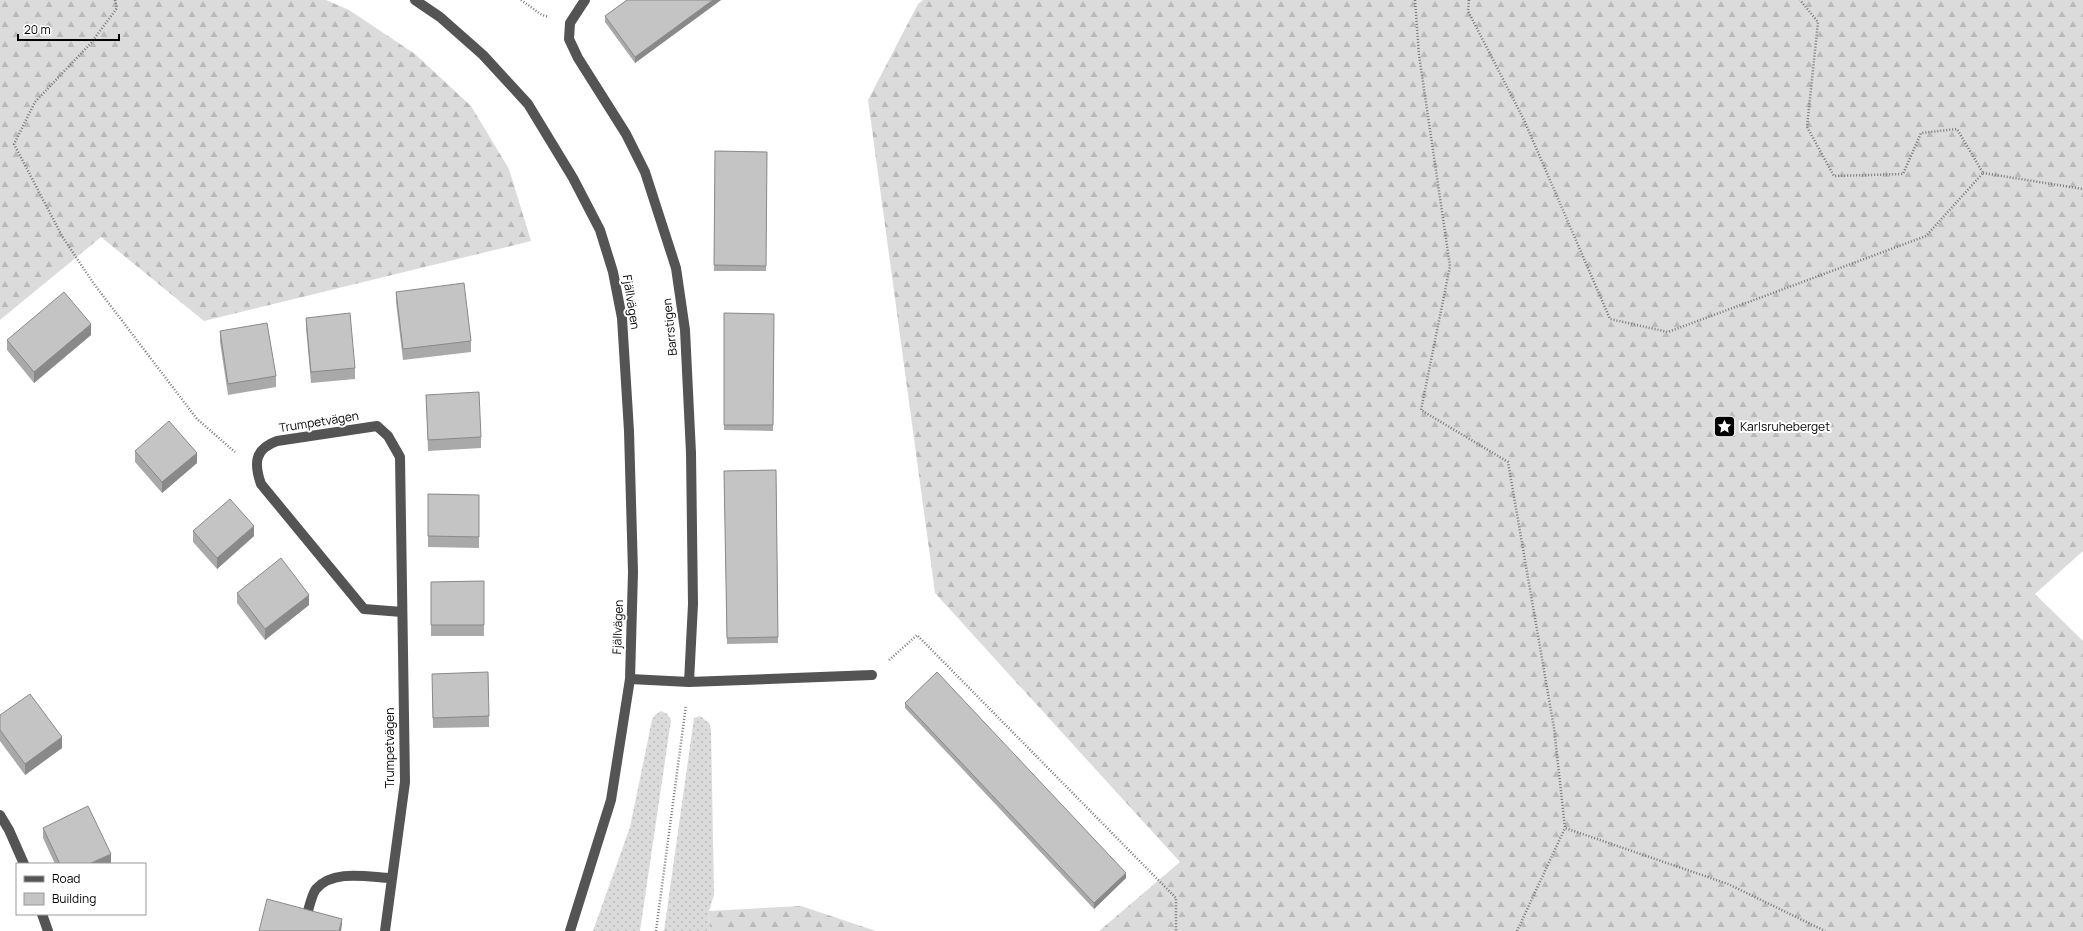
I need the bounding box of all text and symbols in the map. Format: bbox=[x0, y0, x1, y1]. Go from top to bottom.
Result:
scale bar bbox=[18, 16, 119, 42]
text: 20 m bbox=[24, 21, 51, 38]
street label: Fjällvägen bbox=[619, 274, 644, 330]
street label: Barrstigen bbox=[658, 298, 681, 356]
street label: Trumpetvägen bbox=[278, 407, 360, 436]
place icon: Karlsruheberget bbox=[1711, 414, 1737, 440]
place label: Karlsruheberget bbox=[1740, 418, 1830, 435]
street label: Fjällvägen bbox=[608, 599, 627, 655]
street label: Trumpetvägen bbox=[381, 708, 398, 788]
legend bbox=[16, 863, 146, 915]
text: Road bbox=[52, 870, 80, 887]
text: Building bbox=[52, 890, 96, 907]

